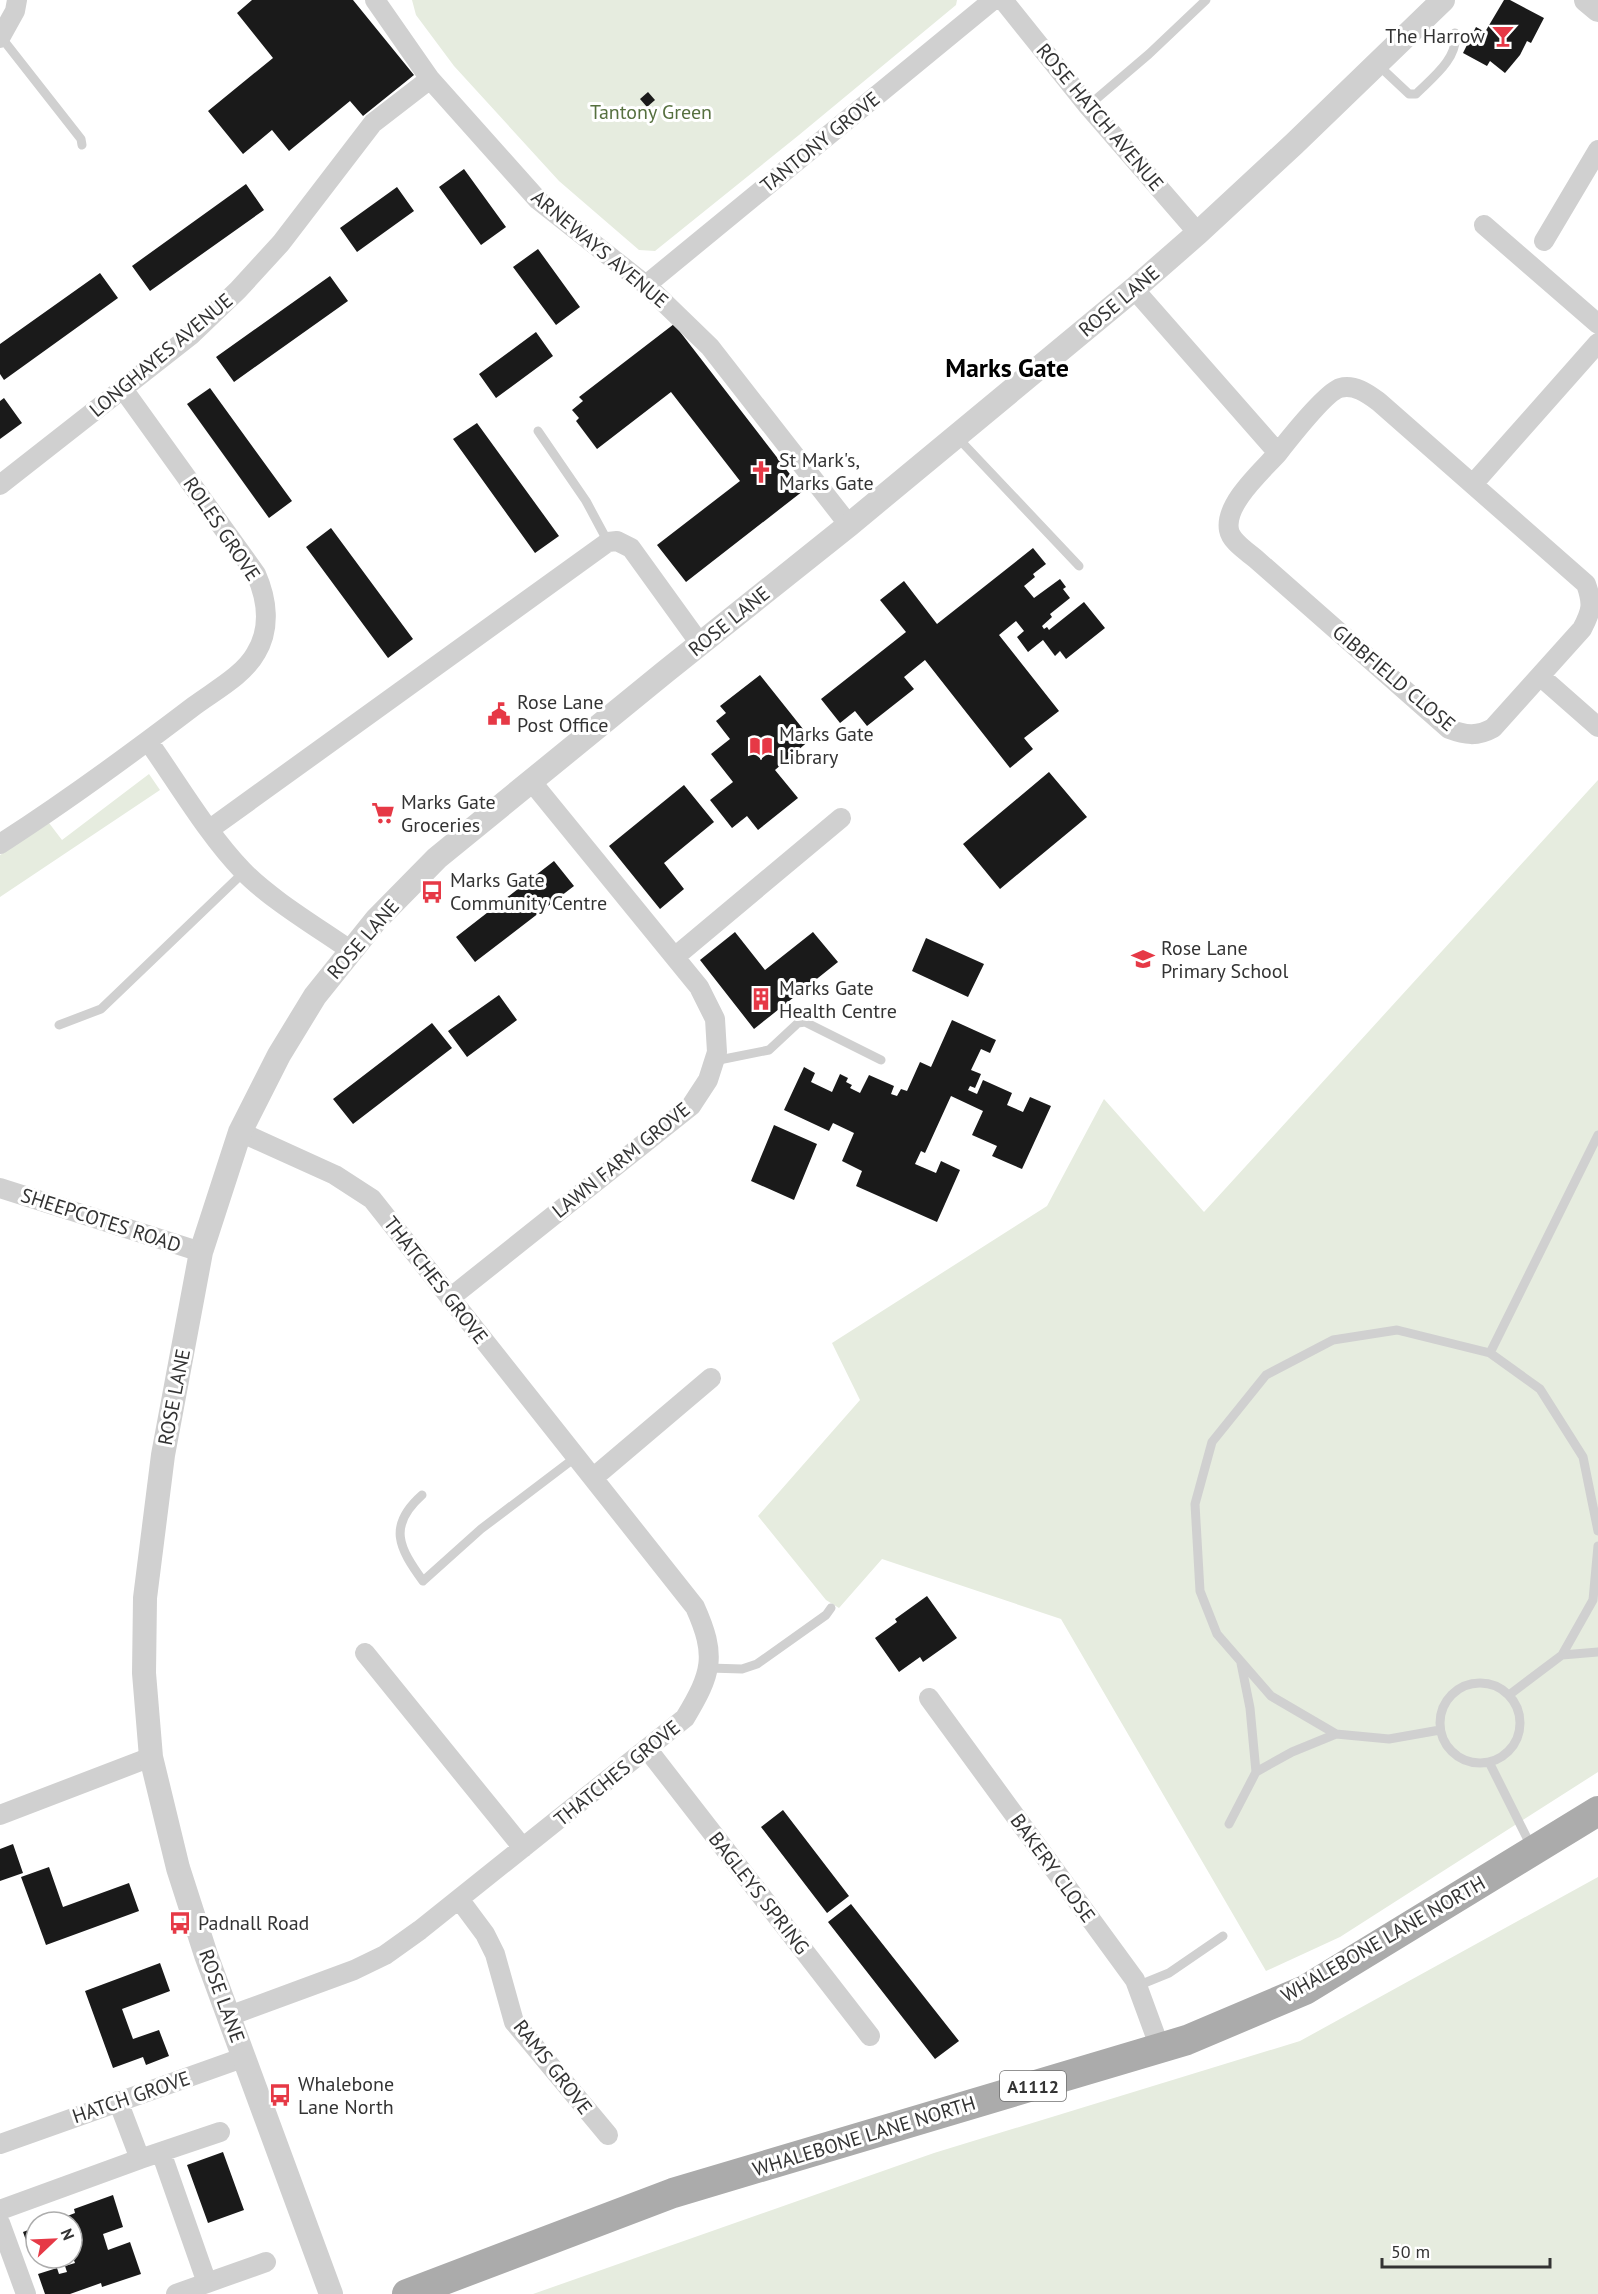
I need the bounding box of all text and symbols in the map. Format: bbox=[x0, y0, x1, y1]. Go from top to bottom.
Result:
place label: The Harrow bbox=[1385, 23, 1485, 49]
bar icon: The Harrow bbox=[1490, 23, 1516, 49]
street label: ROSE HATCH AVENUE bbox=[1031, 38, 1169, 196]
street label: TANTONY GROVE bbox=[755, 86, 885, 198]
park label: Tantony Green bbox=[590, 99, 712, 125]
street label: ARNEWAYS AVENUE bbox=[526, 184, 674, 314]
street label: ROSE LANE bbox=[1073, 260, 1165, 342]
street label: LONGHAYES AVENUE bbox=[84, 287, 238, 423]
district label: Marks Gate bbox=[945, 351, 1069, 384]
place label: St Mark's, Marks Gate bbox=[779, 447, 874, 496]
church icon: St Mark's, Marks Gate bbox=[748, 459, 774, 485]
street label: ROLES GROVE bbox=[178, 472, 266, 586]
street label: ROSE LANE bbox=[683, 580, 775, 662]
street label: GIBBFIELD CLOSE bbox=[1327, 619, 1461, 737]
place label: Rose Lane Post Office bbox=[517, 689, 608, 738]
public building icon: Rose Lane Post Office bbox=[486, 701, 512, 727]
place label: Marks Gate Library bbox=[779, 721, 874, 770]
library icon: Marks Gate Library bbox=[748, 733, 774, 759]
place label: Marks Gate Groceries bbox=[401, 789, 496, 838]
supermarket icon: Marks Gate Groceries bbox=[370, 800, 396, 826]
place label: Marks Gate Community Centre bbox=[450, 867, 607, 916]
bus stop icon: Marks Gate Community Centre bbox=[419, 879, 445, 905]
street label: ROSE LANE bbox=[321, 894, 405, 984]
place label: Rose Lane Primary School bbox=[1161, 935, 1289, 984]
school or university icon: Rose Lane Primary School bbox=[1130, 946, 1156, 972]
place label: Marks Gate Health Centre bbox=[779, 975, 897, 1024]
building icon: Marks Gate Health Centre bbox=[748, 986, 774, 1012]
street label: LAWN FARM GROVE bbox=[547, 1096, 695, 1224]
street label: SHEEPCOTES ROAD bbox=[18, 1182, 184, 1258]
street label: THATCHES GROVE bbox=[378, 1211, 494, 1349]
street label: ROSE LANE bbox=[152, 1347, 196, 1447]
street label: THATCHES GROVE bbox=[549, 1714, 685, 1832]
street label: BAKERY CLOSE bbox=[1005, 1808, 1101, 1928]
street label: BAGLEYS SPRING bbox=[703, 1826, 815, 1960]
street label: WHALEBONE LANE NORTH bbox=[1276, 1870, 1490, 2008]
bus stop icon: Padnall Road bbox=[167, 1910, 193, 1936]
place label: Padnall Road bbox=[198, 1910, 309, 1936]
street label: ROSE LANE bbox=[193, 1946, 251, 2046]
street label: RAMS GROVE bbox=[508, 2014, 598, 2120]
street label: HATCH GROVE bbox=[69, 2065, 193, 2129]
place label: Whalebone Lane North bbox=[298, 2071, 394, 2120]
road number: A1112 bbox=[1000, 2071, 1066, 2101]
bus stop icon: Whalebone Lane North bbox=[267, 2082, 293, 2108]
street label: WHALEBONE LANE NORTH bbox=[749, 2090, 979, 2182]
north arrow bbox=[24, 2210, 84, 2270]
text: N bbox=[57, 2225, 79, 2243]
scale bar bbox=[1382, 2231, 1550, 2269]
text: 50 m bbox=[1391, 2240, 1430, 2263]

